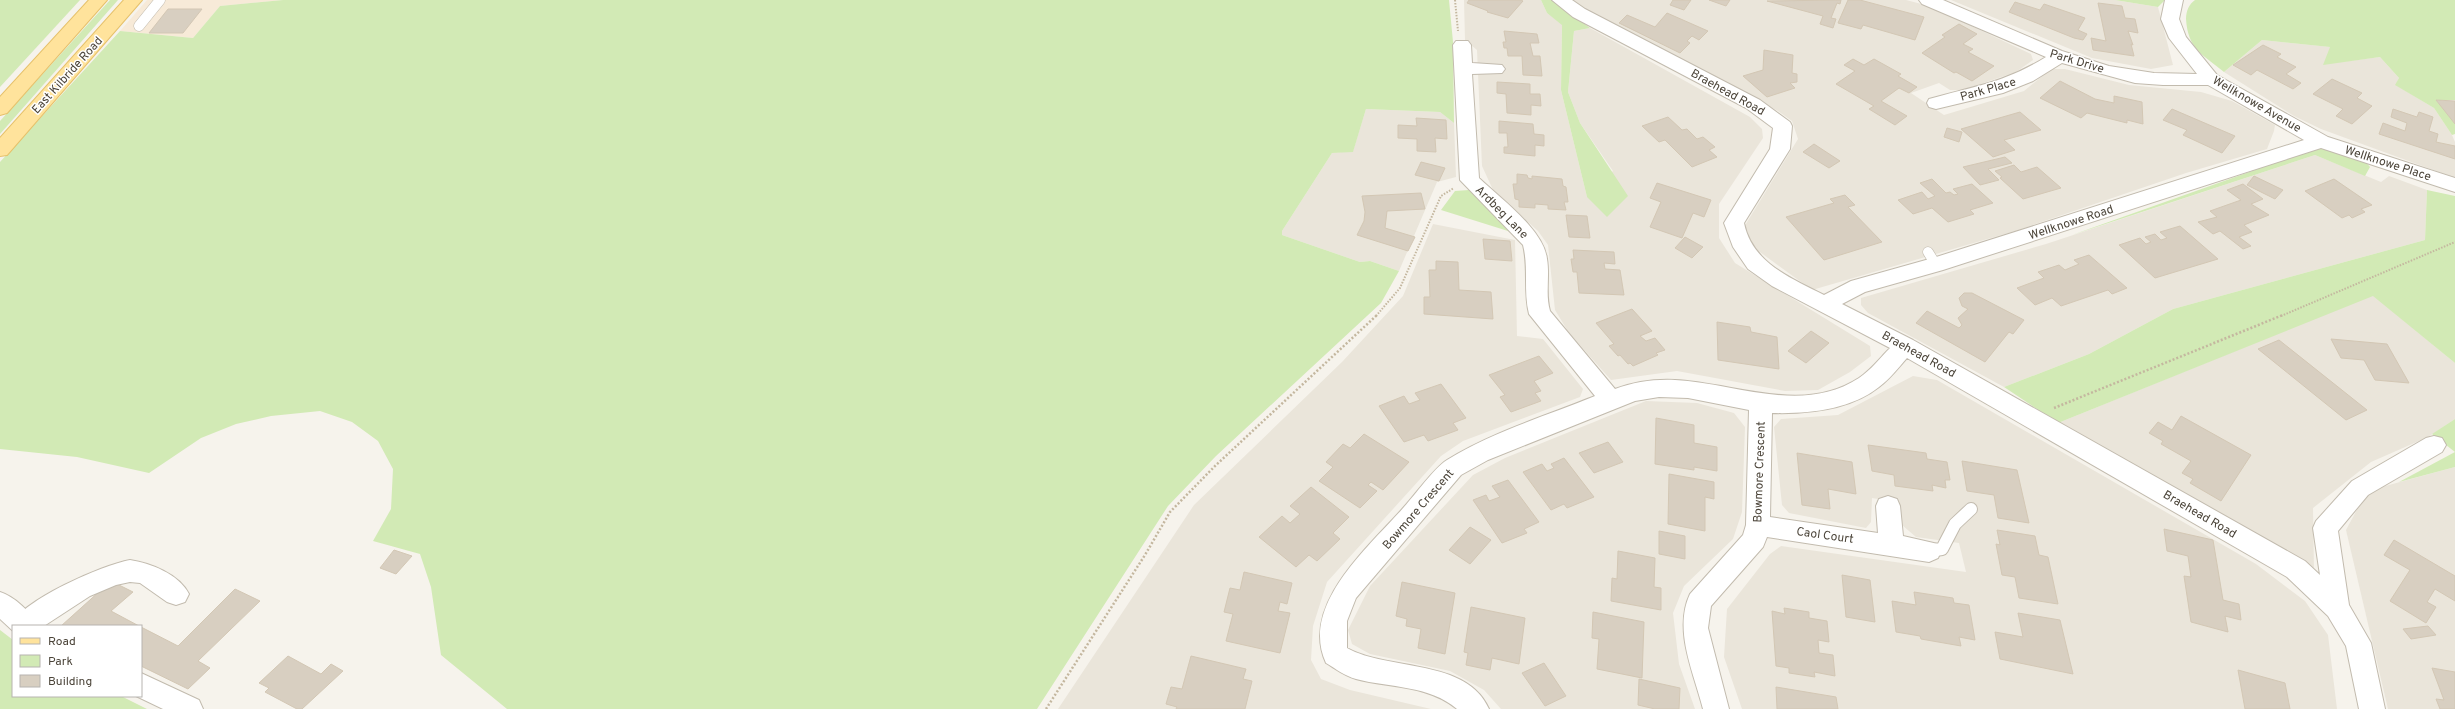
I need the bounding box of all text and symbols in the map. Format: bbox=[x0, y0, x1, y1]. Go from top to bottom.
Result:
street label: East Kilbride Road bbox=[29, 34, 107, 118]
street label: Park Drive bbox=[2048, 46, 2106, 78]
street label: Braehead Road bbox=[1688, 66, 1767, 120]
street label: Wellknowe Avenue bbox=[2209, 73, 2304, 137]
street label: Park Place bbox=[1959, 74, 2018, 106]
street label: Wellknowe Place bbox=[2342, 142, 2433, 185]
street label: Ardbeg Lane bbox=[1471, 183, 1531, 243]
street label: Wellknowe Road bbox=[2027, 202, 2116, 244]
street label: Braehead Road bbox=[1879, 328, 1958, 382]
street label: Bowmore Crescent bbox=[1750, 421, 1770, 523]
street label: Bowmore Crescent bbox=[1379, 466, 1458, 553]
street label: Braehead Road bbox=[2160, 487, 2239, 542]
street label: Caol Court bbox=[1795, 524, 1855, 548]
legend bbox=[12, 625, 142, 697]
text: Road bbox=[48, 634, 76, 650]
text: Park bbox=[48, 654, 73, 670]
text: Building bbox=[48, 674, 92, 690]

